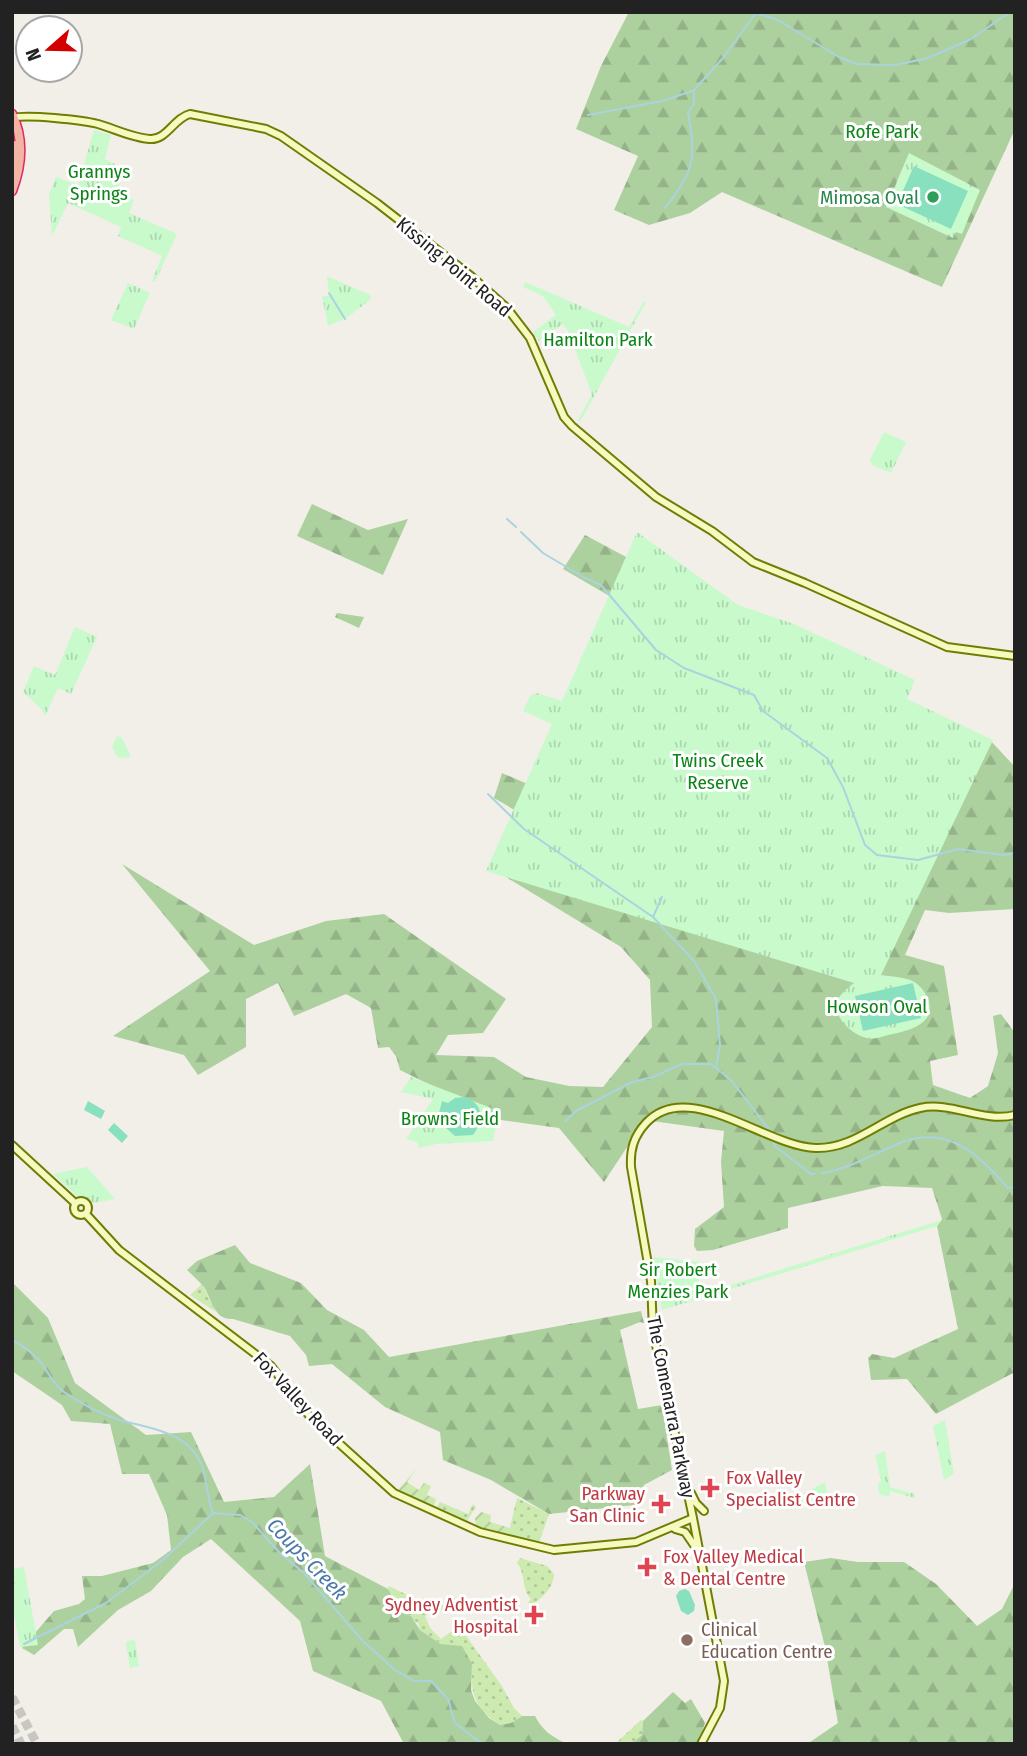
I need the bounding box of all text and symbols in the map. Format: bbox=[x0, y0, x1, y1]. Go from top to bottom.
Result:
north arrow bbox=[14, 14, 84, 84]
text: N bbox=[21, 45, 46, 64]
park label: Rofe Park bbox=[845, 120, 919, 143]
park label: Grannys Springs bbox=[68, 160, 130, 205]
place label: Mimosa Oval bbox=[820, 186, 919, 209]
marker: Mimosa Oval bbox=[925, 189, 941, 205]
street label: Kissing Point Road bbox=[392, 212, 516, 322]
park label: Hamilton Park bbox=[543, 328, 653, 351]
park label: Twins Creek Reserve bbox=[672, 749, 764, 794]
park label: Howson Oval bbox=[827, 995, 927, 1018]
park label: Browns Field bbox=[401, 1107, 499, 1130]
park label: Sir Robert Menzies Park bbox=[628, 1258, 729, 1303]
street label: The Comenarra Parkway bbox=[642, 1314, 700, 1501]
street label: Fox Valley Road bbox=[249, 1347, 347, 1451]
place label: Fox Valley Specialist Centre bbox=[726, 1466, 856, 1511]
marker: Fox Valley Specialist Centre bbox=[700, 1478, 720, 1498]
place label: Parkway San Clinic bbox=[570, 1482, 646, 1527]
marker: Parkway San Clinic bbox=[651, 1494, 671, 1514]
water label: Coups Creek bbox=[262, 1513, 352, 1605]
place label: Fox Valley Medical & Dental Centre bbox=[663, 1545, 803, 1590]
marker: Fox Valley Medical & Dental Centre bbox=[637, 1557, 657, 1577]
place label: Sydney Adventist Hospital bbox=[385, 1593, 519, 1638]
marker: Sydney Adventist Hospital bbox=[524, 1605, 544, 1625]
place label: Clinical Education Centre bbox=[701, 1618, 833, 1663]
marker: Clinical Education Centre bbox=[679, 1632, 695, 1648]

